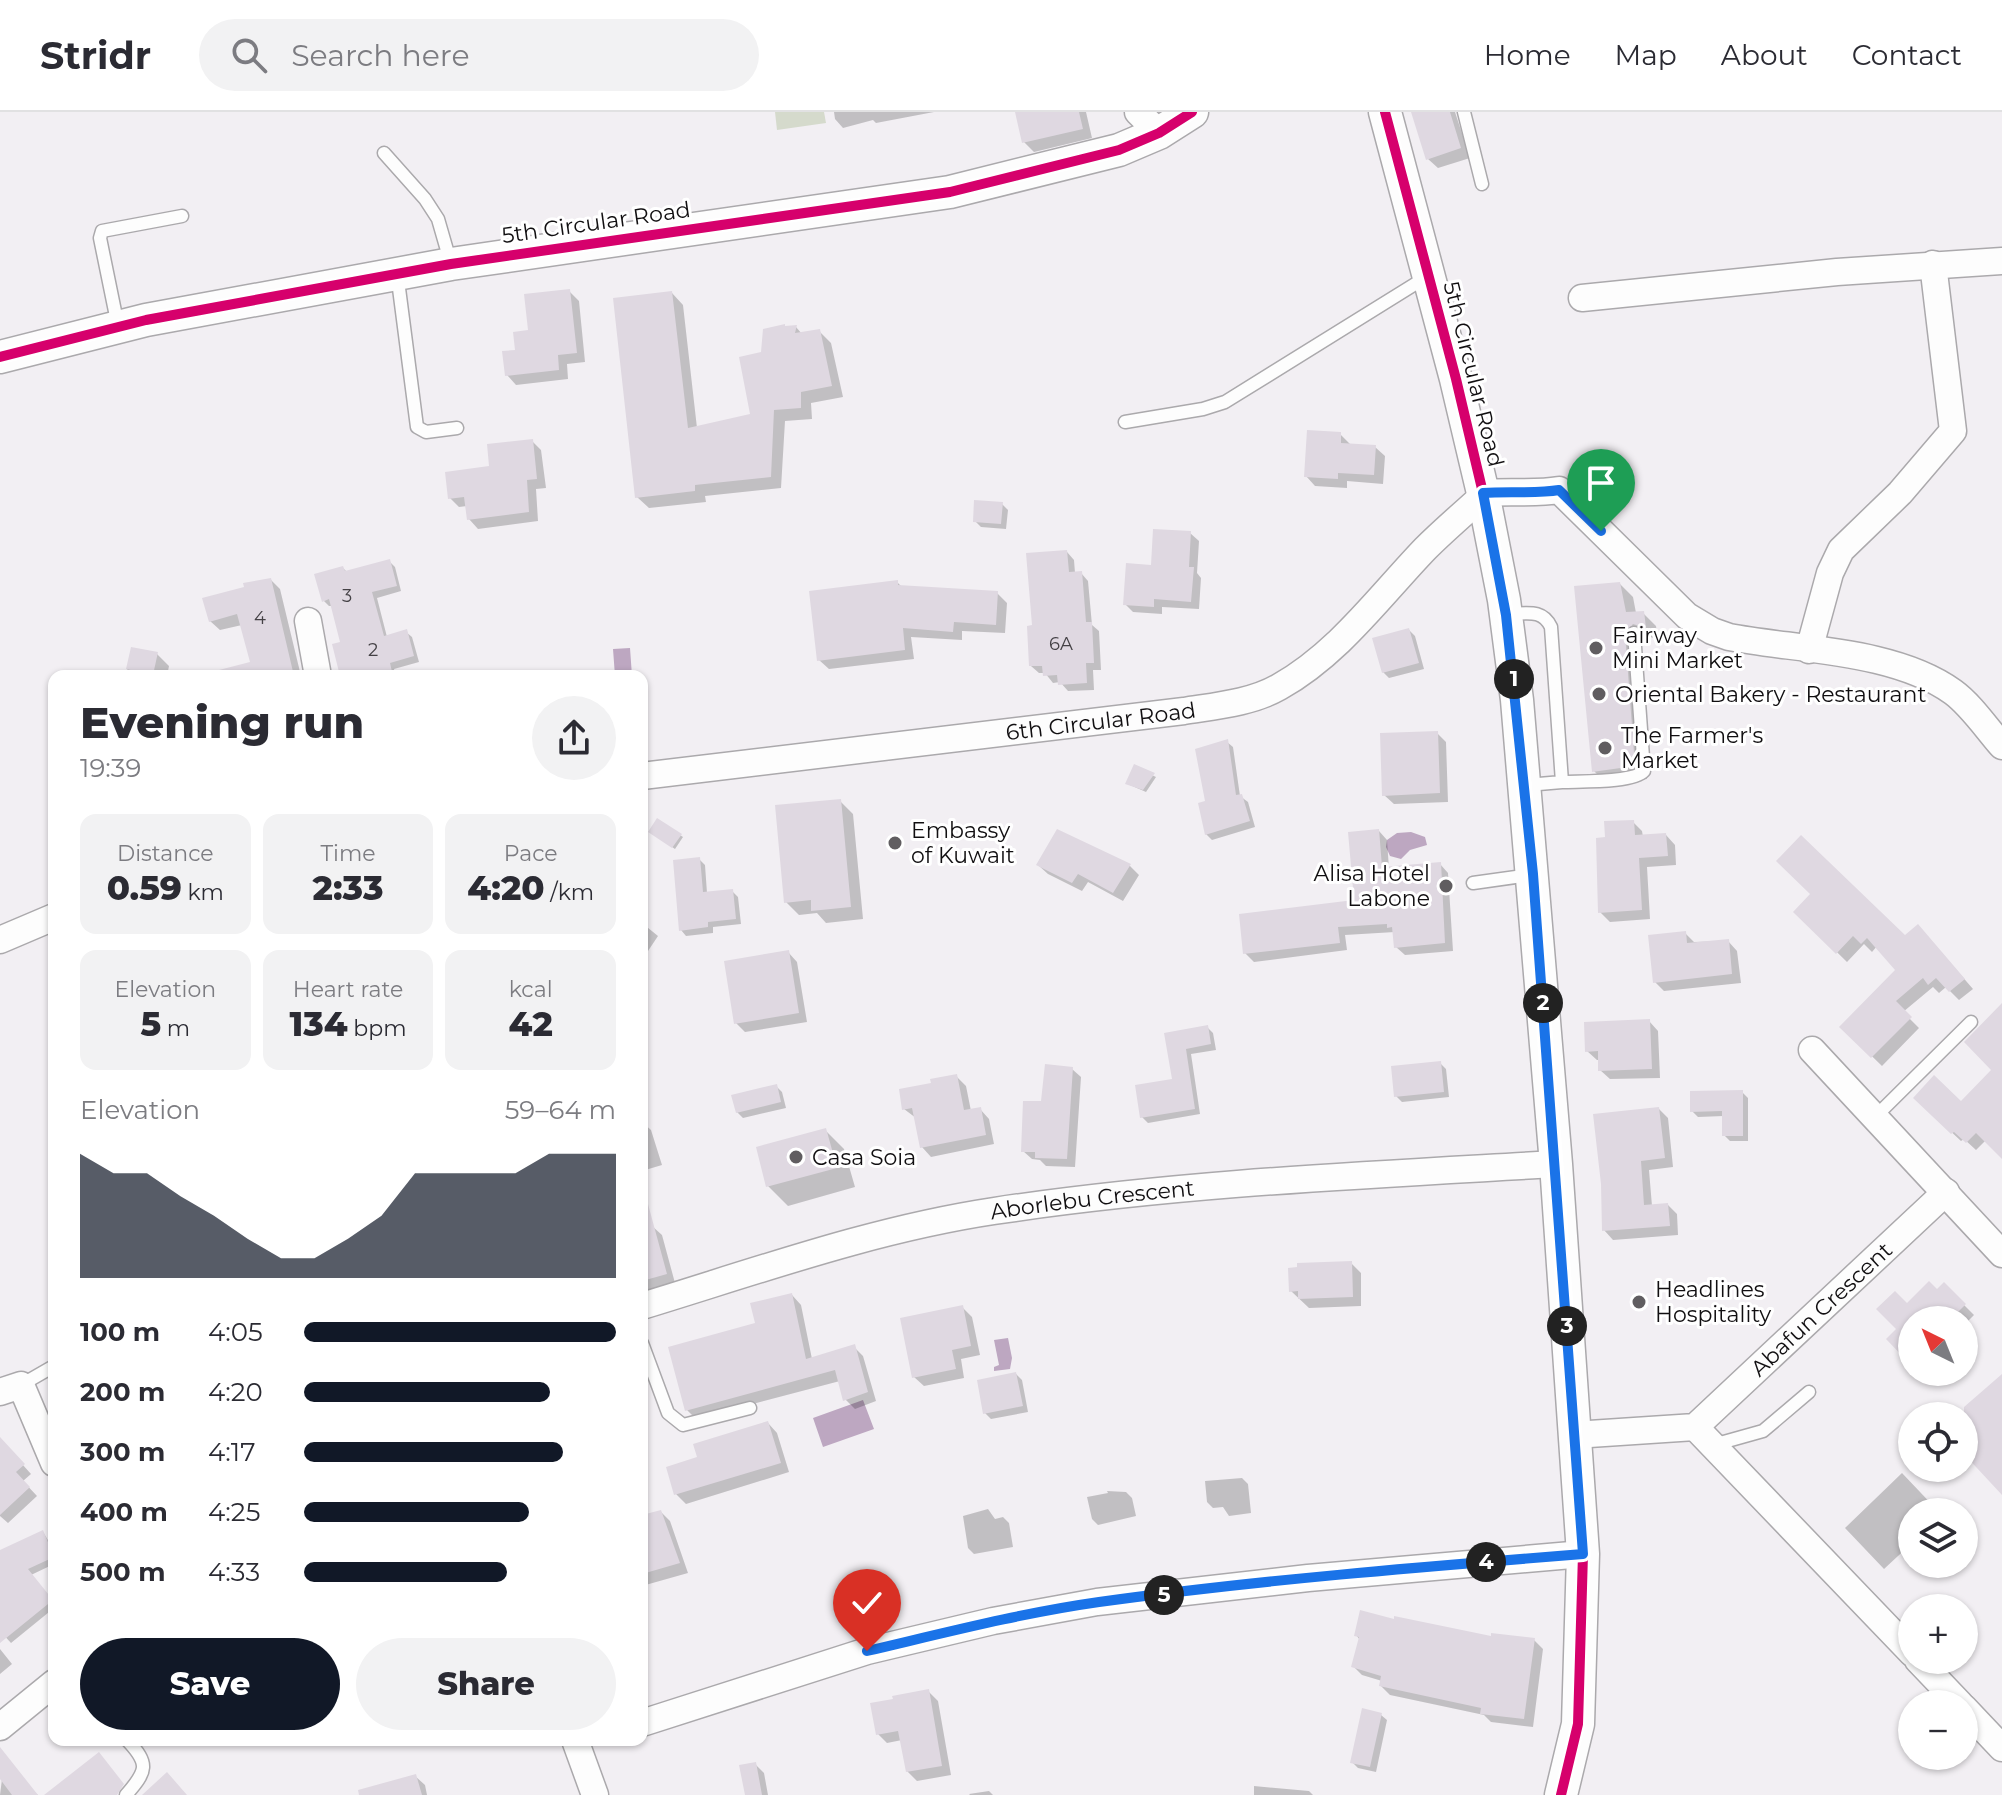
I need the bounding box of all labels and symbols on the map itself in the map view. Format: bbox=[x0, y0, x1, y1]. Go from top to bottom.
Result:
street label: 5th Circular Road bbox=[500, 196, 692, 249]
street label: 5th Circular Road bbox=[1437, 279, 1510, 470]
pin bbox=[1567, 449, 1635, 531]
house number: 3 bbox=[342, 585, 352, 607]
house number: 4 bbox=[254, 607, 266, 629]
place label: Fairway Mini Market bbox=[1612, 622, 1743, 674]
house number: 6A bbox=[1049, 633, 1073, 655]
house number: 2 bbox=[368, 639, 378, 661]
marker: Fairway Mini Market bbox=[1587, 639, 1605, 657]
pin: 1 bbox=[1494, 659, 1534, 699]
place label: Oriental Bakery - Restaurant bbox=[1615, 681, 1926, 708]
marker: Oriental Bakery - Restaurant bbox=[1590, 685, 1608, 703]
street label: 6th Circular Road bbox=[1004, 696, 1198, 746]
place label: The Farmer's Market bbox=[1621, 722, 1764, 774]
marker: The Farmer's Market bbox=[1596, 739, 1614, 757]
place label: Embassy of Kuwait bbox=[911, 817, 1015, 869]
marker: Embassy of Kuwait bbox=[886, 834, 904, 852]
place label: Alisa Hotel Labone bbox=[1314, 860, 1430, 912]
marker: Alisa Hotel Labone bbox=[1437, 877, 1455, 895]
pin: 2 bbox=[1523, 983, 1563, 1023]
place label: Casa Soia bbox=[812, 1144, 916, 1171]
marker: Casa Soia bbox=[787, 1148, 805, 1166]
street label: Aborlebu Crescent bbox=[988, 1175, 1196, 1225]
street label: Abafun Crescent bbox=[1745, 1237, 1898, 1382]
place label: Headlines Hospitality bbox=[1655, 1276, 1771, 1328]
marker: Headlines Hospitality bbox=[1630, 1293, 1648, 1311]
pin: 3 bbox=[1547, 1306, 1587, 1346]
north arrow bbox=[1898, 1306, 1978, 1386]
pin: 4 bbox=[1466, 1542, 1506, 1582]
pin bbox=[833, 1569, 901, 1651]
pin: 5 bbox=[1144, 1575, 1184, 1615]

